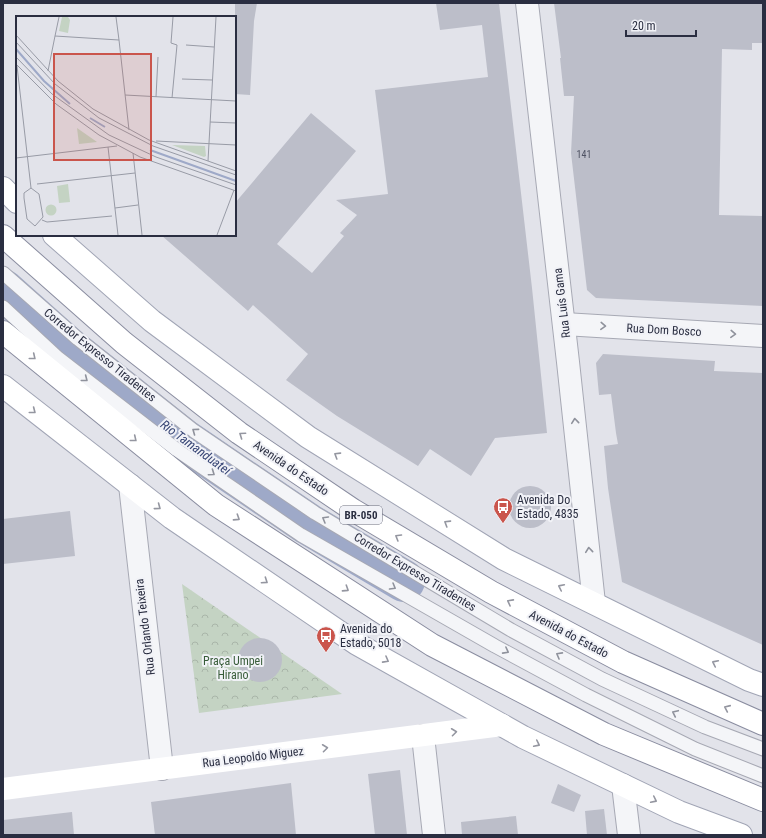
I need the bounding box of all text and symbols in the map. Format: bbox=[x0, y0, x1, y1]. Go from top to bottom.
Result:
scale bar bbox=[626, 12, 696, 38]
inset map bbox=[16, 16, 236, 236]
text: 20 m bbox=[632, 19, 656, 33]
house number: 141 bbox=[577, 149, 591, 160]
street label: Rua Luís Gama bbox=[551, 267, 573, 339]
street label: Corredor Expresso Tiradentes bbox=[41, 305, 159, 405]
street label: Rua Dom Bosco bbox=[626, 321, 702, 339]
one-way arrow bbox=[600, 322, 606, 331]
one-way arrow bbox=[730, 330, 736, 339]
one-way arrow bbox=[29, 352, 36, 359]
one-way arrow bbox=[81, 374, 88, 381]
one-way arrow bbox=[29, 406, 36, 413]
water label: Rio Tamanduateí bbox=[158, 417, 235, 479]
one-way arrow bbox=[571, 418, 580, 424]
one-way arrow bbox=[192, 429, 199, 436]
one-way arrow bbox=[239, 432, 246, 440]
one-way arrow bbox=[130, 434, 137, 441]
street label: Avenida do Estado bbox=[251, 438, 331, 498]
one-way arrow bbox=[334, 452, 341, 460]
one-way arrow bbox=[207, 468, 214, 475]
place label: Avenida Do Estado, 4835 bbox=[517, 493, 579, 521]
bus stop icon: Avenida Do Estado, 4835 bbox=[492, 496, 514, 524]
one-way arrow bbox=[154, 502, 161, 509]
road number: BR-050 bbox=[340, 506, 382, 524]
one-way arrow bbox=[233, 514, 240, 521]
one-way arrow bbox=[322, 517, 330, 524]
one-way arrow bbox=[444, 521, 451, 528]
street label: Corredor Expresso Tiradentes bbox=[351, 530, 479, 614]
one-way arrow bbox=[395, 534, 402, 541]
one-way arrow bbox=[584, 547, 593, 553]
one-way arrow bbox=[261, 576, 268, 584]
street label: Rua Orlando Teixeira bbox=[132, 578, 158, 676]
one-way arrow bbox=[389, 583, 396, 590]
one-way arrow bbox=[342, 584, 349, 592]
one-way arrow bbox=[557, 584, 565, 591]
one-way arrow bbox=[507, 599, 514, 607]
street label: Avenida do Estado bbox=[527, 607, 611, 661]
place label: Avenida do Estado, 5018 bbox=[340, 622, 402, 650]
bus stop icon: Avenida do Estado, 5018 bbox=[315, 625, 337, 653]
one-way arrow bbox=[502, 647, 509, 654]
one-way arrow bbox=[556, 653, 563, 660]
park label: Praça Umpei Hirano bbox=[203, 654, 263, 682]
one-way arrow bbox=[382, 655, 389, 662]
one-way arrow bbox=[712, 660, 719, 668]
one-way arrow bbox=[724, 705, 732, 713]
one-way arrow bbox=[672, 710, 680, 718]
one-way arrow bbox=[451, 727, 457, 736]
one-way arrow bbox=[532, 739, 540, 747]
street label: Rua Leopoldo Miguez bbox=[202, 744, 304, 770]
one-way arrow bbox=[322, 744, 328, 753]
one-way arrow bbox=[650, 795, 657, 803]

